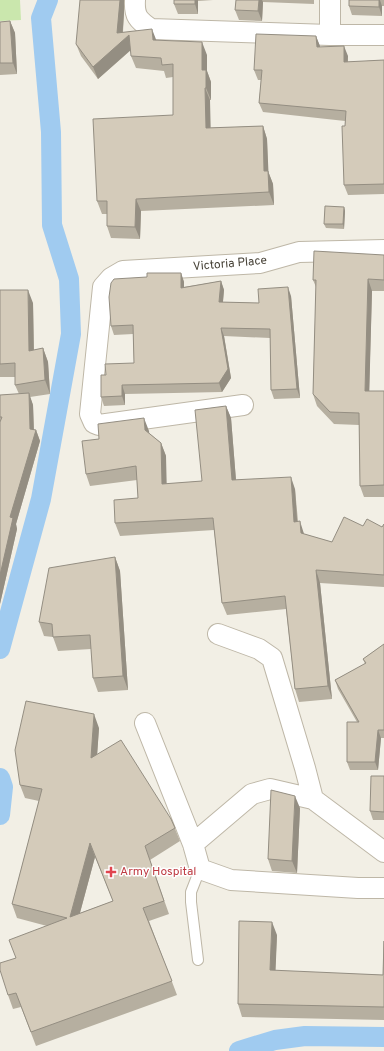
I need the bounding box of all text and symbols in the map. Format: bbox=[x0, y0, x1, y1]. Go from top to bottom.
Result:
street label: Victoria Place bbox=[192, 253, 268, 275]
place label: Army Hospital bbox=[120, 864, 196, 880]
marker: Army Hospital bbox=[105, 866, 117, 878]

